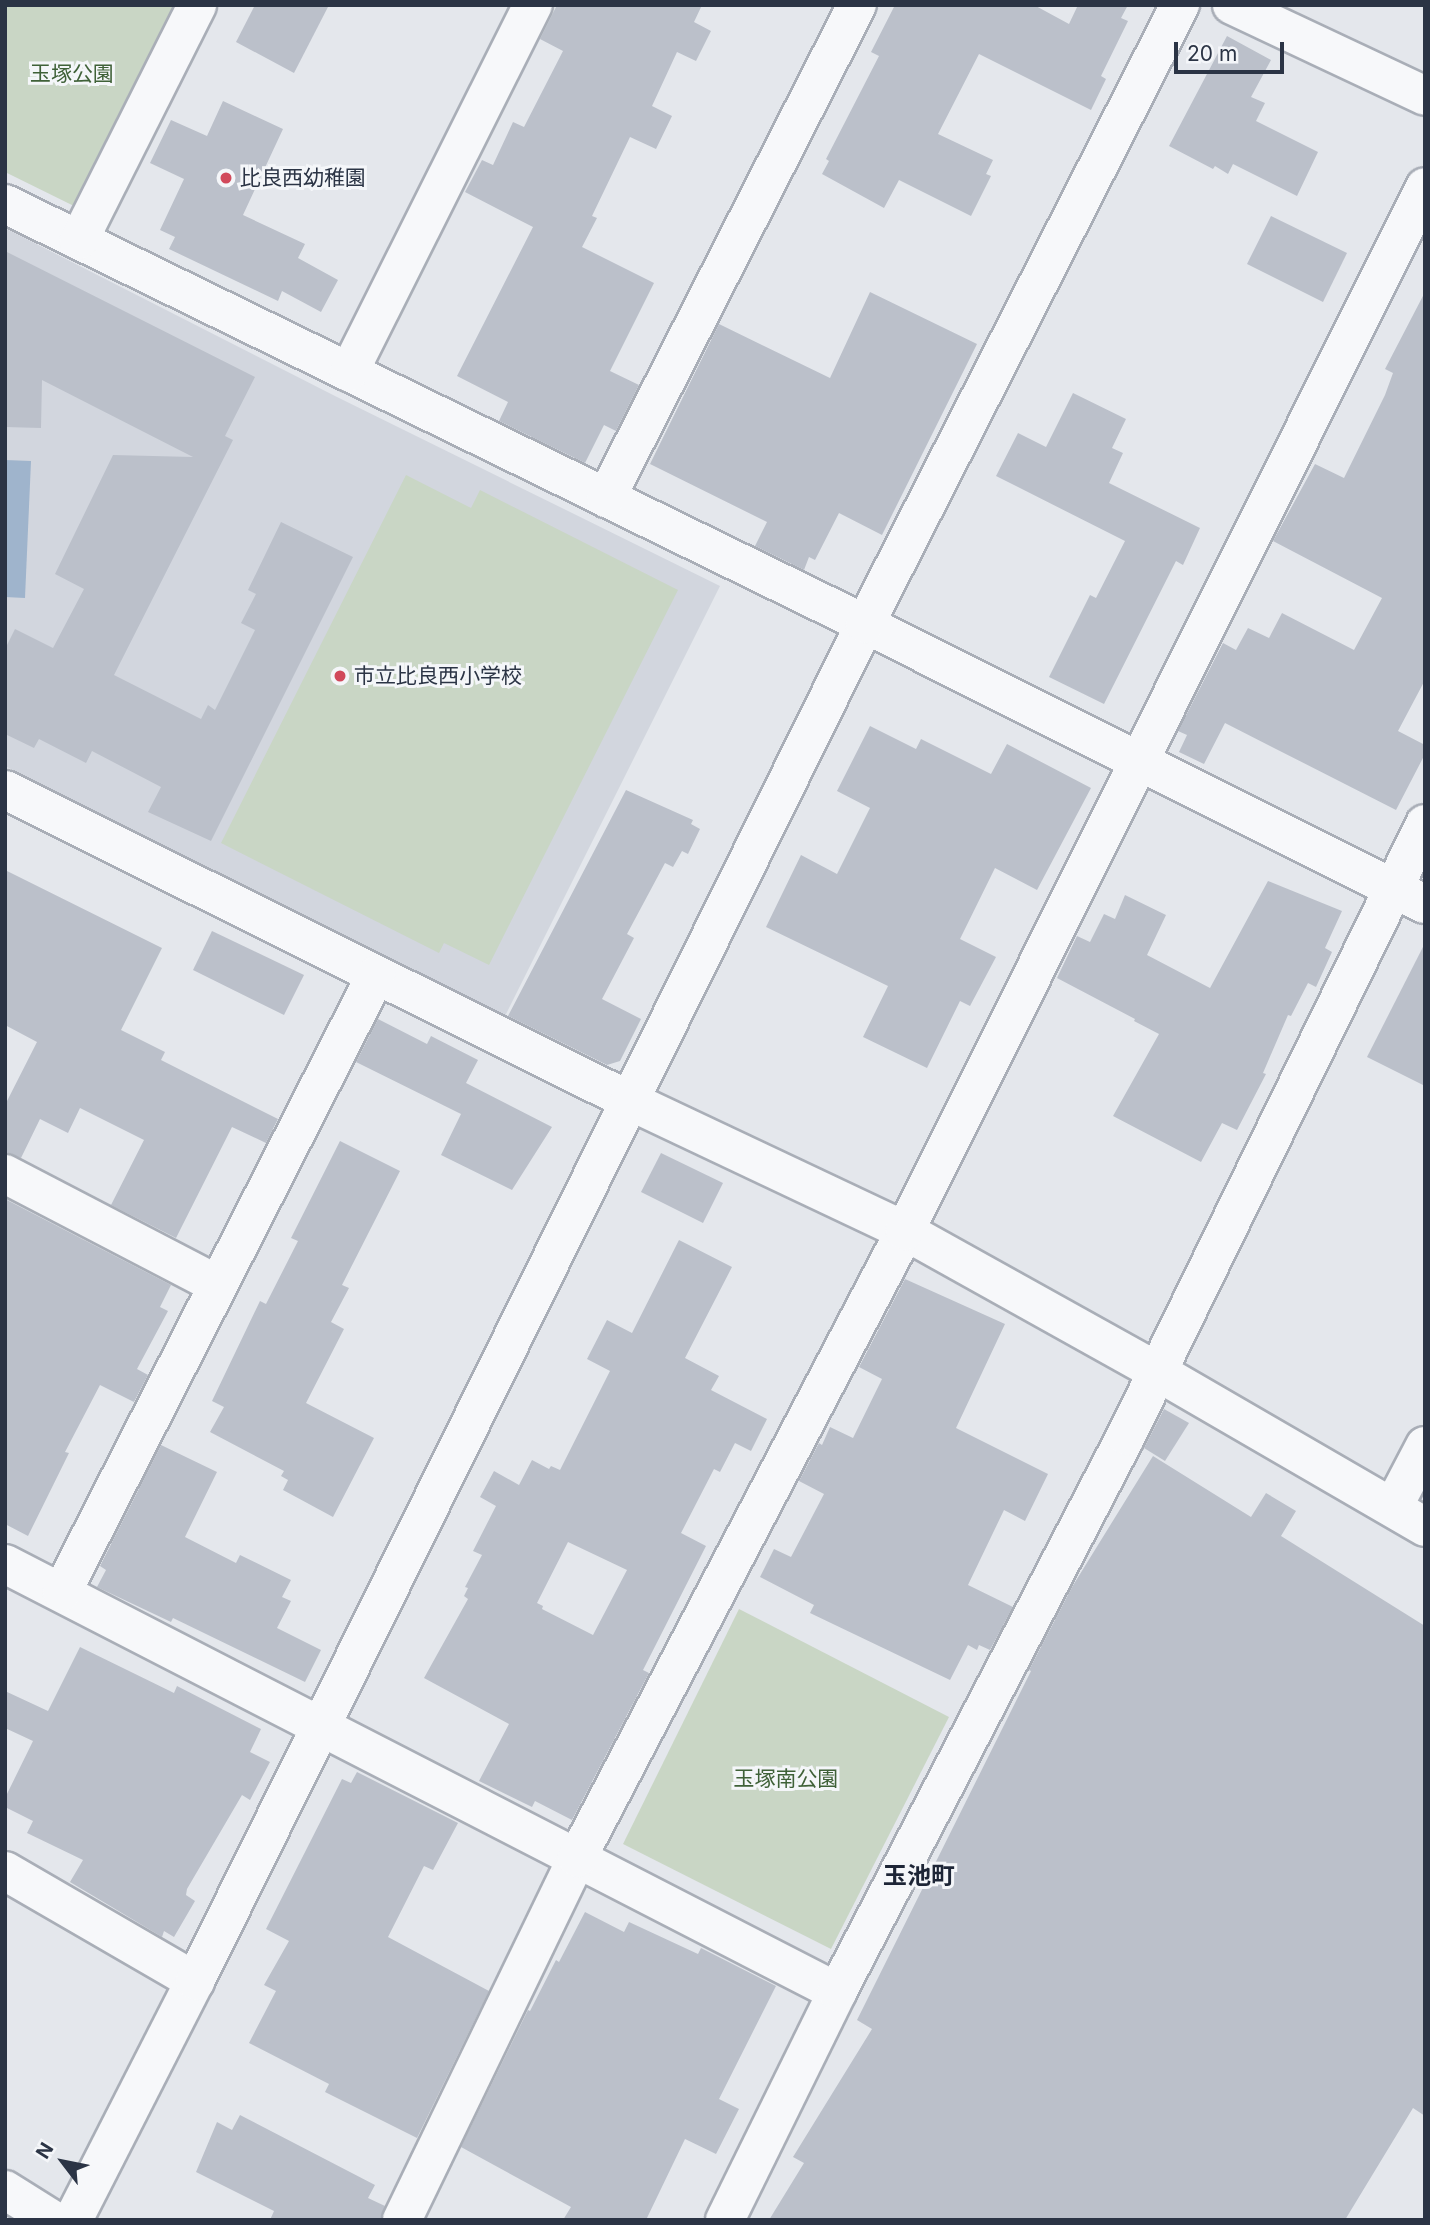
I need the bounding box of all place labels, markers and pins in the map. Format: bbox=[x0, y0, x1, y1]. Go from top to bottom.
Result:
place label: 比良西幼稚園 bbox=[240, 165, 366, 191]
marker: 比良西幼稚園 bbox=[218, 170, 234, 186]
place label: 市立比良西小学校 bbox=[354, 663, 522, 689]
marker: 市立比良西小学校 bbox=[332, 668, 348, 684]

